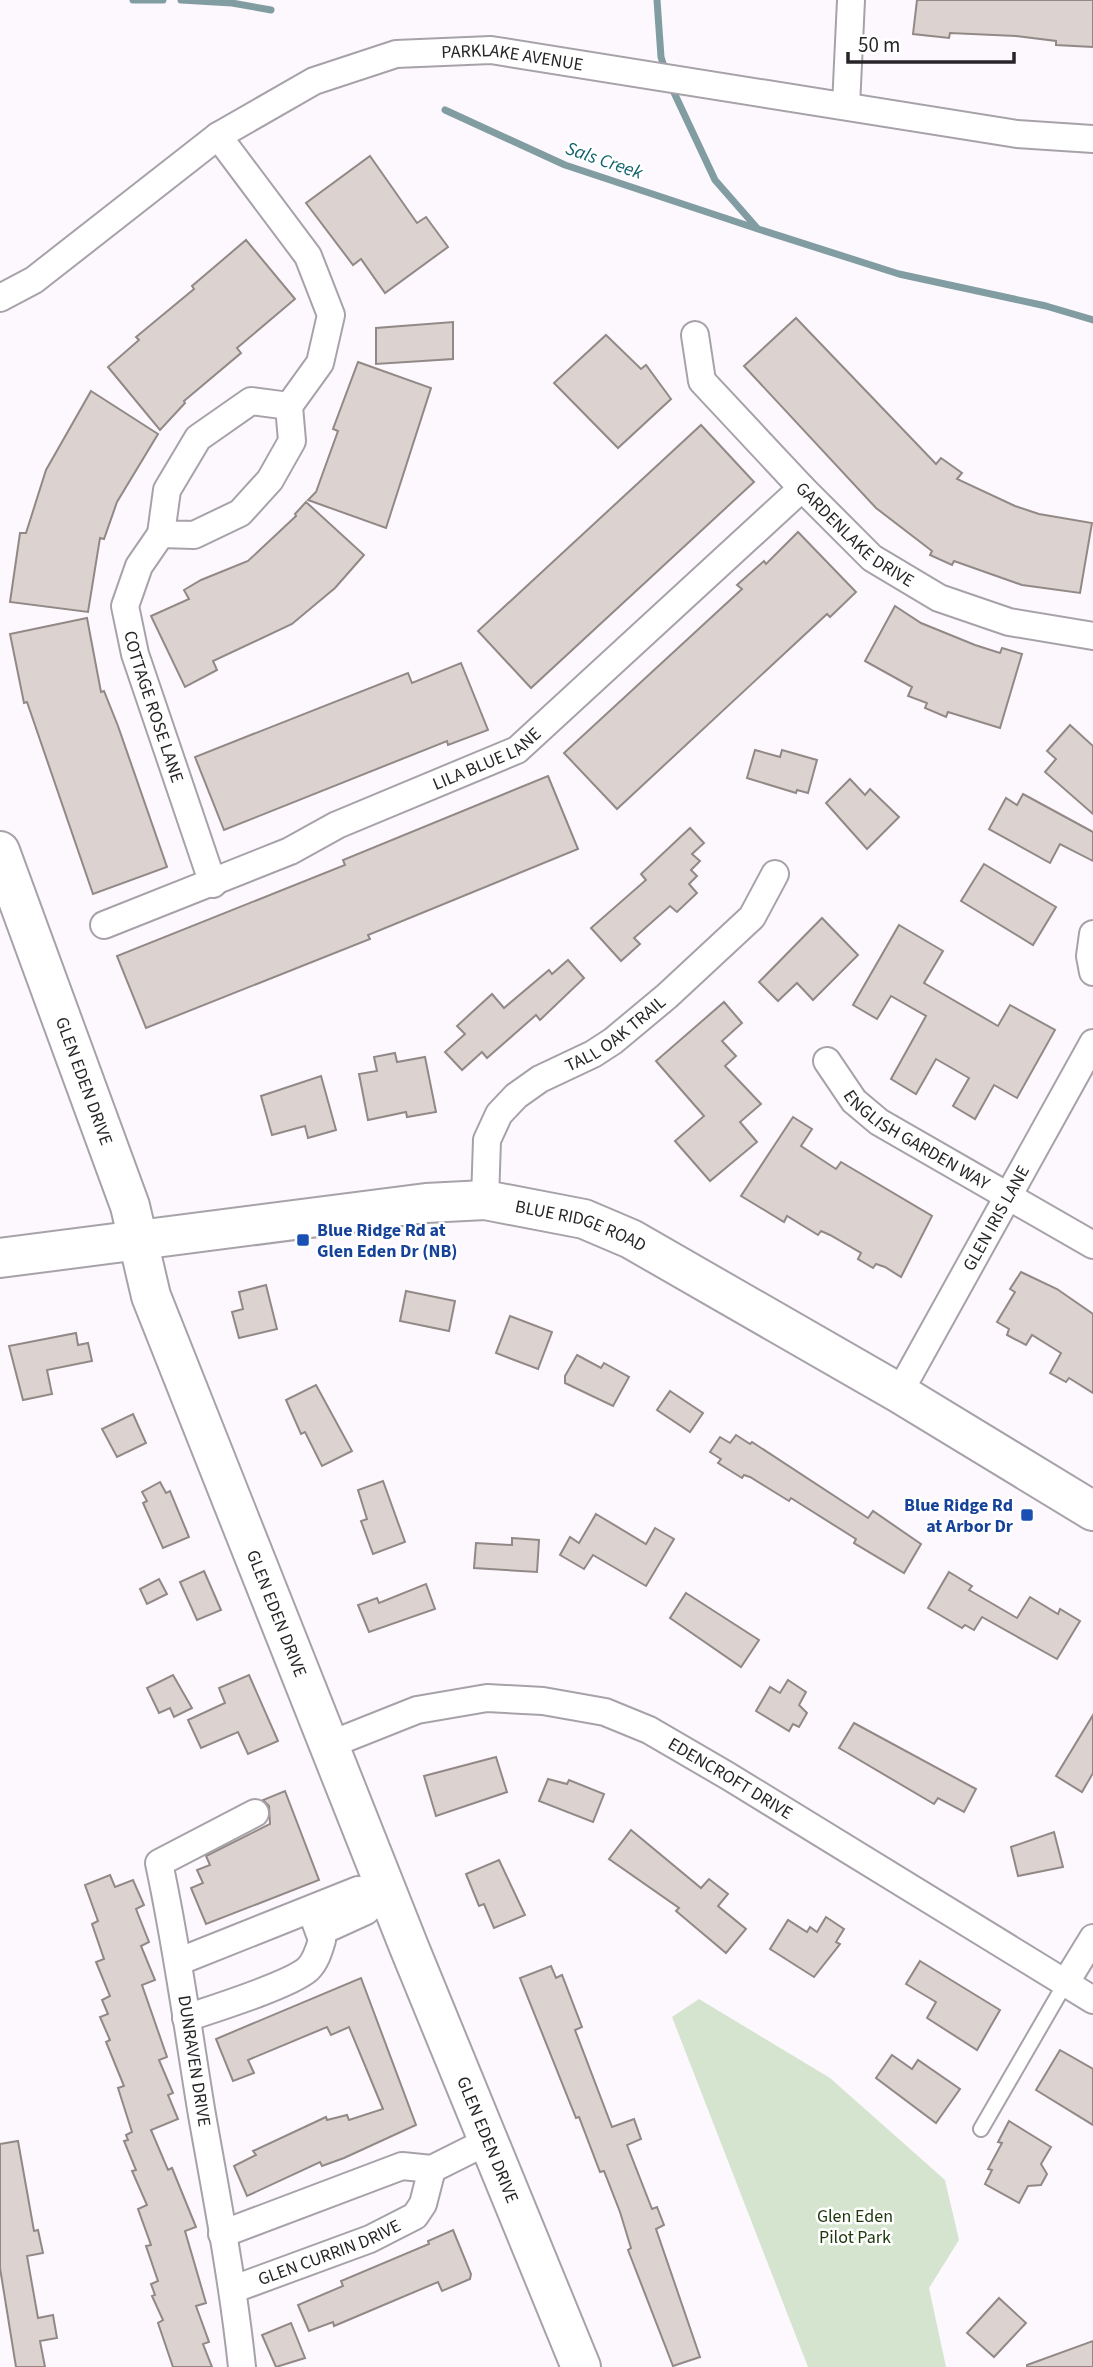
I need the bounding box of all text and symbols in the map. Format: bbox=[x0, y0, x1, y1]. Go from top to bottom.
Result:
scale bar bbox=[848, 21, 1014, 65]
text: 50 m bbox=[858, 30, 900, 60]
street label: PARKLAKE AVENUE bbox=[441, 37, 585, 77]
water label: Sals Creek bbox=[562, 135, 647, 187]
street label: GARDENLAKE DRIVE bbox=[790, 476, 919, 593]
street label: COTTAGE ROSE LANE bbox=[118, 629, 190, 786]
street label: LILA BLUE LANE bbox=[429, 721, 547, 796]
street label: TALL OAK TRAIL bbox=[561, 990, 671, 1078]
street label: GLEN EDEN DRIVE bbox=[49, 1013, 119, 1149]
street label: ENGLISH GARDEN WAY bbox=[837, 1085, 995, 1196]
street label: GLEN IRIS LANE bbox=[957, 1161, 1035, 1275]
street label: BLUE RIDGE ROAD bbox=[513, 1194, 651, 1258]
place label: Blue Ridge Rd at Glen Eden Dr (NB) bbox=[317, 1218, 458, 1264]
marker: Blue Ridge Rd at Glen Eden Dr (NB) bbox=[295, 1232, 311, 1248]
place label: Blue Ridge Rd at Arbor Dr bbox=[904, 1493, 1014, 1539]
marker: Blue Ridge Rd at Arbor Dr bbox=[1019, 1507, 1035, 1523]
street label: GLEN EDEN DRIVE bbox=[240, 1546, 313, 1681]
street label: EDENCROFT DRIVE bbox=[664, 1731, 798, 1825]
street label: DUNRAVEN DRIVE bbox=[171, 1993, 217, 2129]
street label: GLEN EDEN DRIVE bbox=[451, 2073, 525, 2207]
park label: Glen Eden Pilot Park bbox=[817, 2204, 893, 2250]
street label: GLEN CURRIN DRIVE bbox=[254, 2213, 405, 2292]

